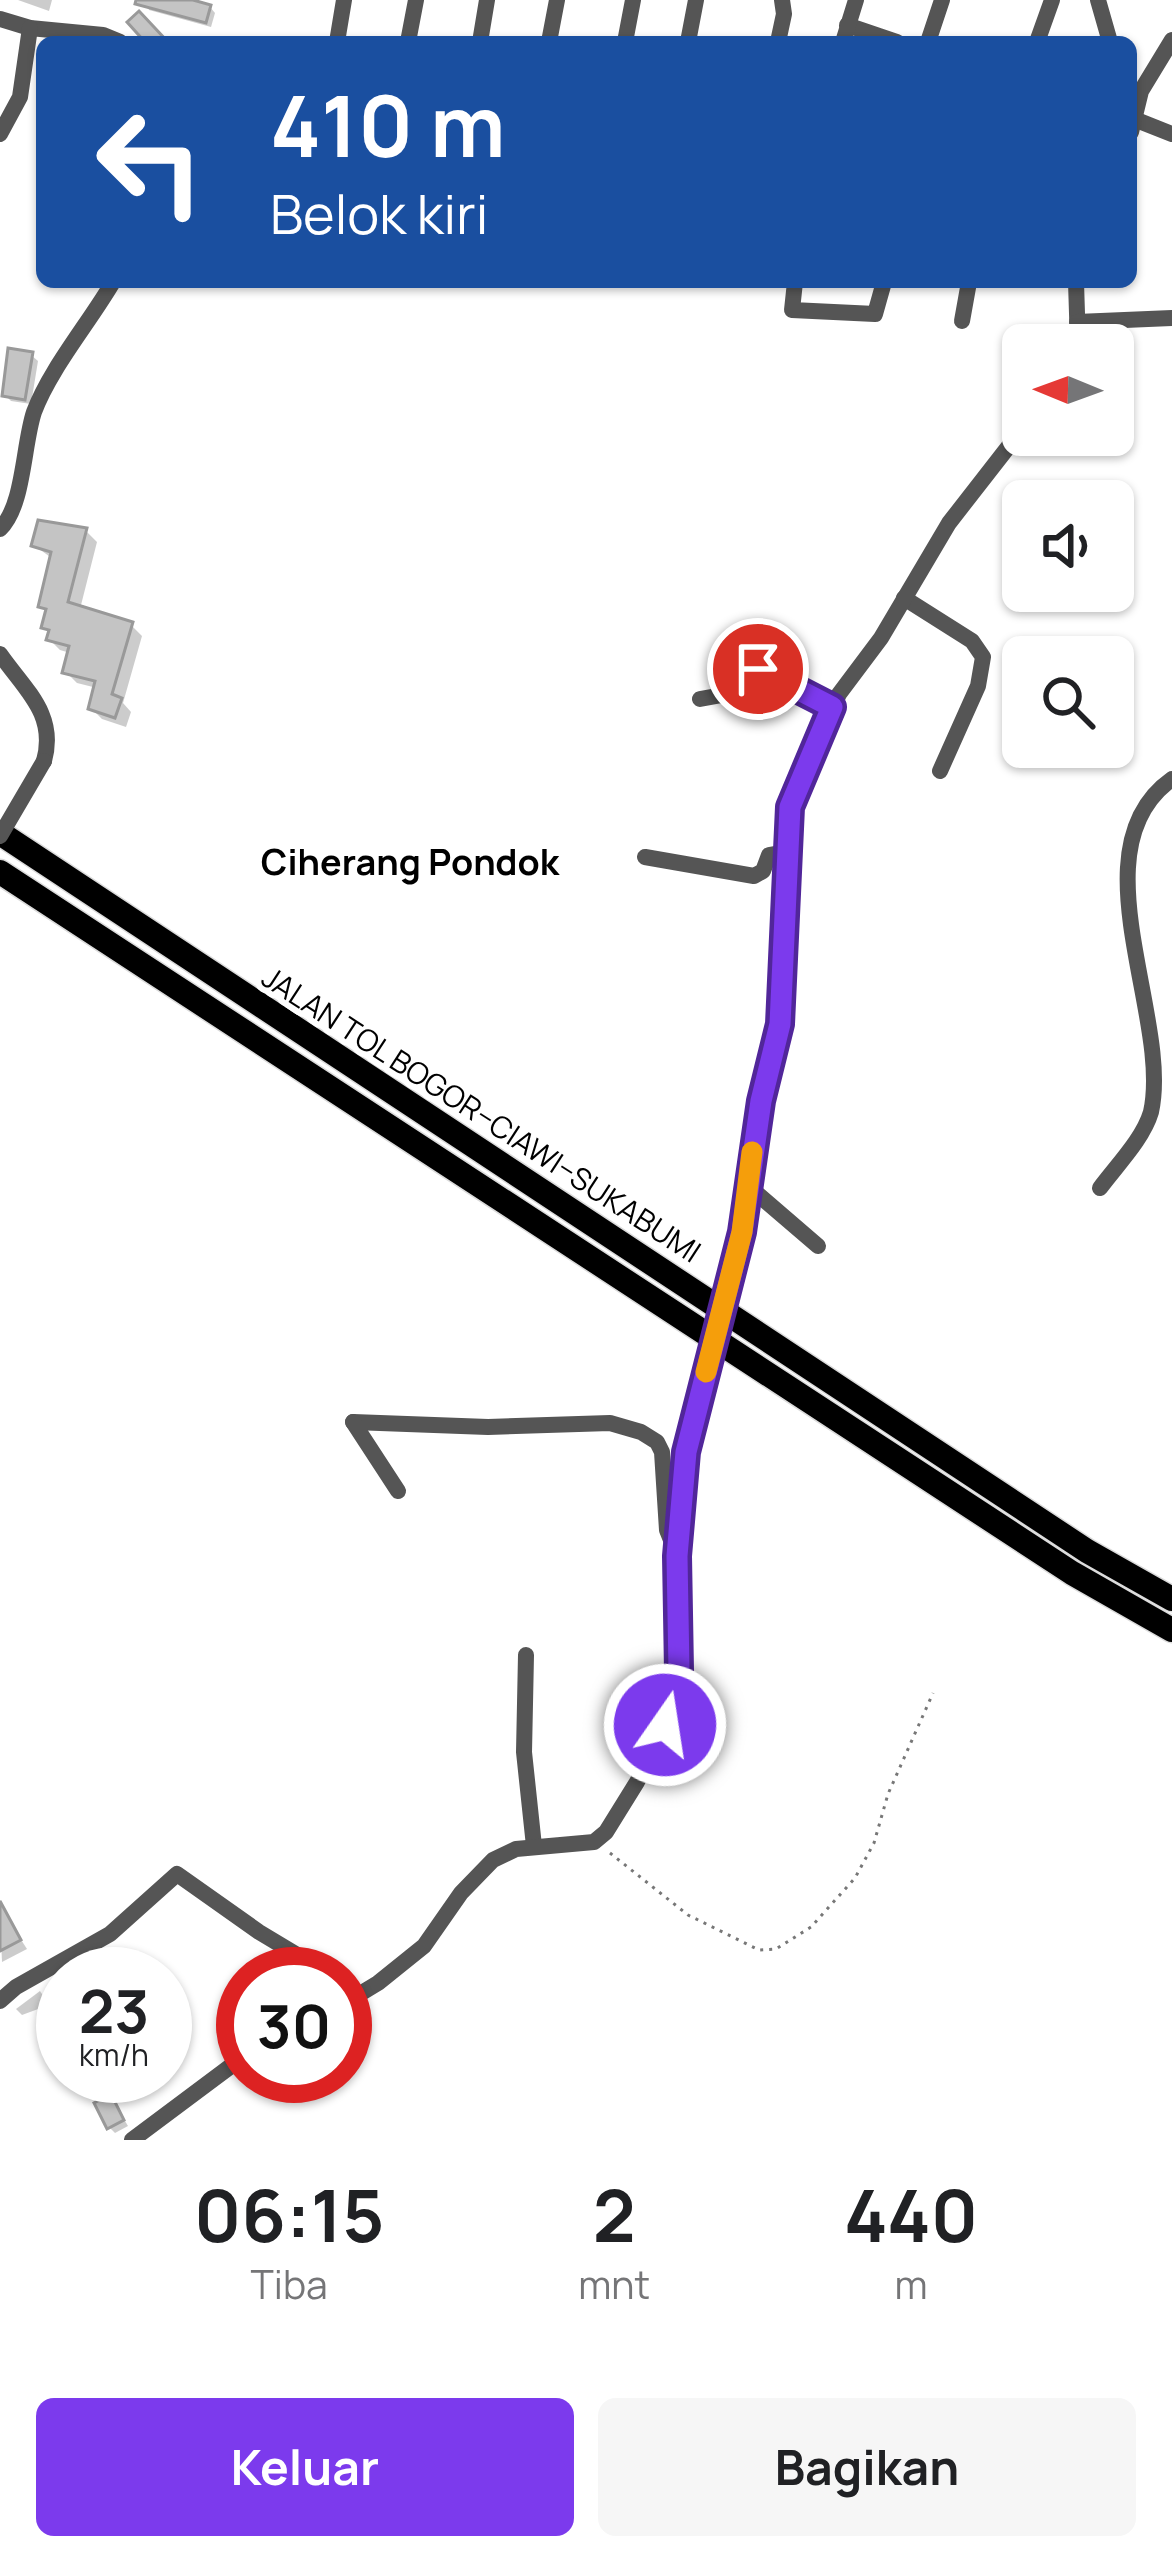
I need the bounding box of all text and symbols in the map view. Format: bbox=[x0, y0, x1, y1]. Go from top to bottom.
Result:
text: 410 m bbox=[270, 67, 506, 182]
icon: left bbox=[72, 84, 228, 240]
text: Belok kiri bbox=[270, 176, 488, 250]
north arrow bbox=[1002, 324, 1134, 456]
map controls bbox=[1002, 324, 1134, 768]
button: sound bbox=[1002, 480, 1134, 612]
pin bbox=[707, 618, 809, 720]
icon: arrive bbox=[725, 636, 791, 702]
button: search bbox=[1002, 636, 1134, 768]
district label: Ciherang Pondok bbox=[261, 837, 561, 886]
street label: JALAN TOL BOGOR–CIAWI–SUKABUMI bbox=[255, 956, 709, 1271]
position arrow bbox=[602, 1662, 728, 1788]
speed limit sign: 30 bbox=[216, 1947, 372, 2103]
text: 23 bbox=[79, 1969, 149, 2051]
text: km/h bbox=[79, 2034, 149, 2075]
text: 06:15 bbox=[194, 2165, 384, 2264]
text: 2 bbox=[593, 2165, 636, 2264]
text: 440 bbox=[844, 2165, 978, 2264]
text: Tiba bbox=[251, 2257, 328, 2311]
text: mnt bbox=[578, 2257, 650, 2311]
text: m bbox=[895, 2257, 928, 2311]
button: Keluar bbox=[36, 2398, 574, 2536]
button: Bagikan bbox=[598, 2398, 1136, 2536]

